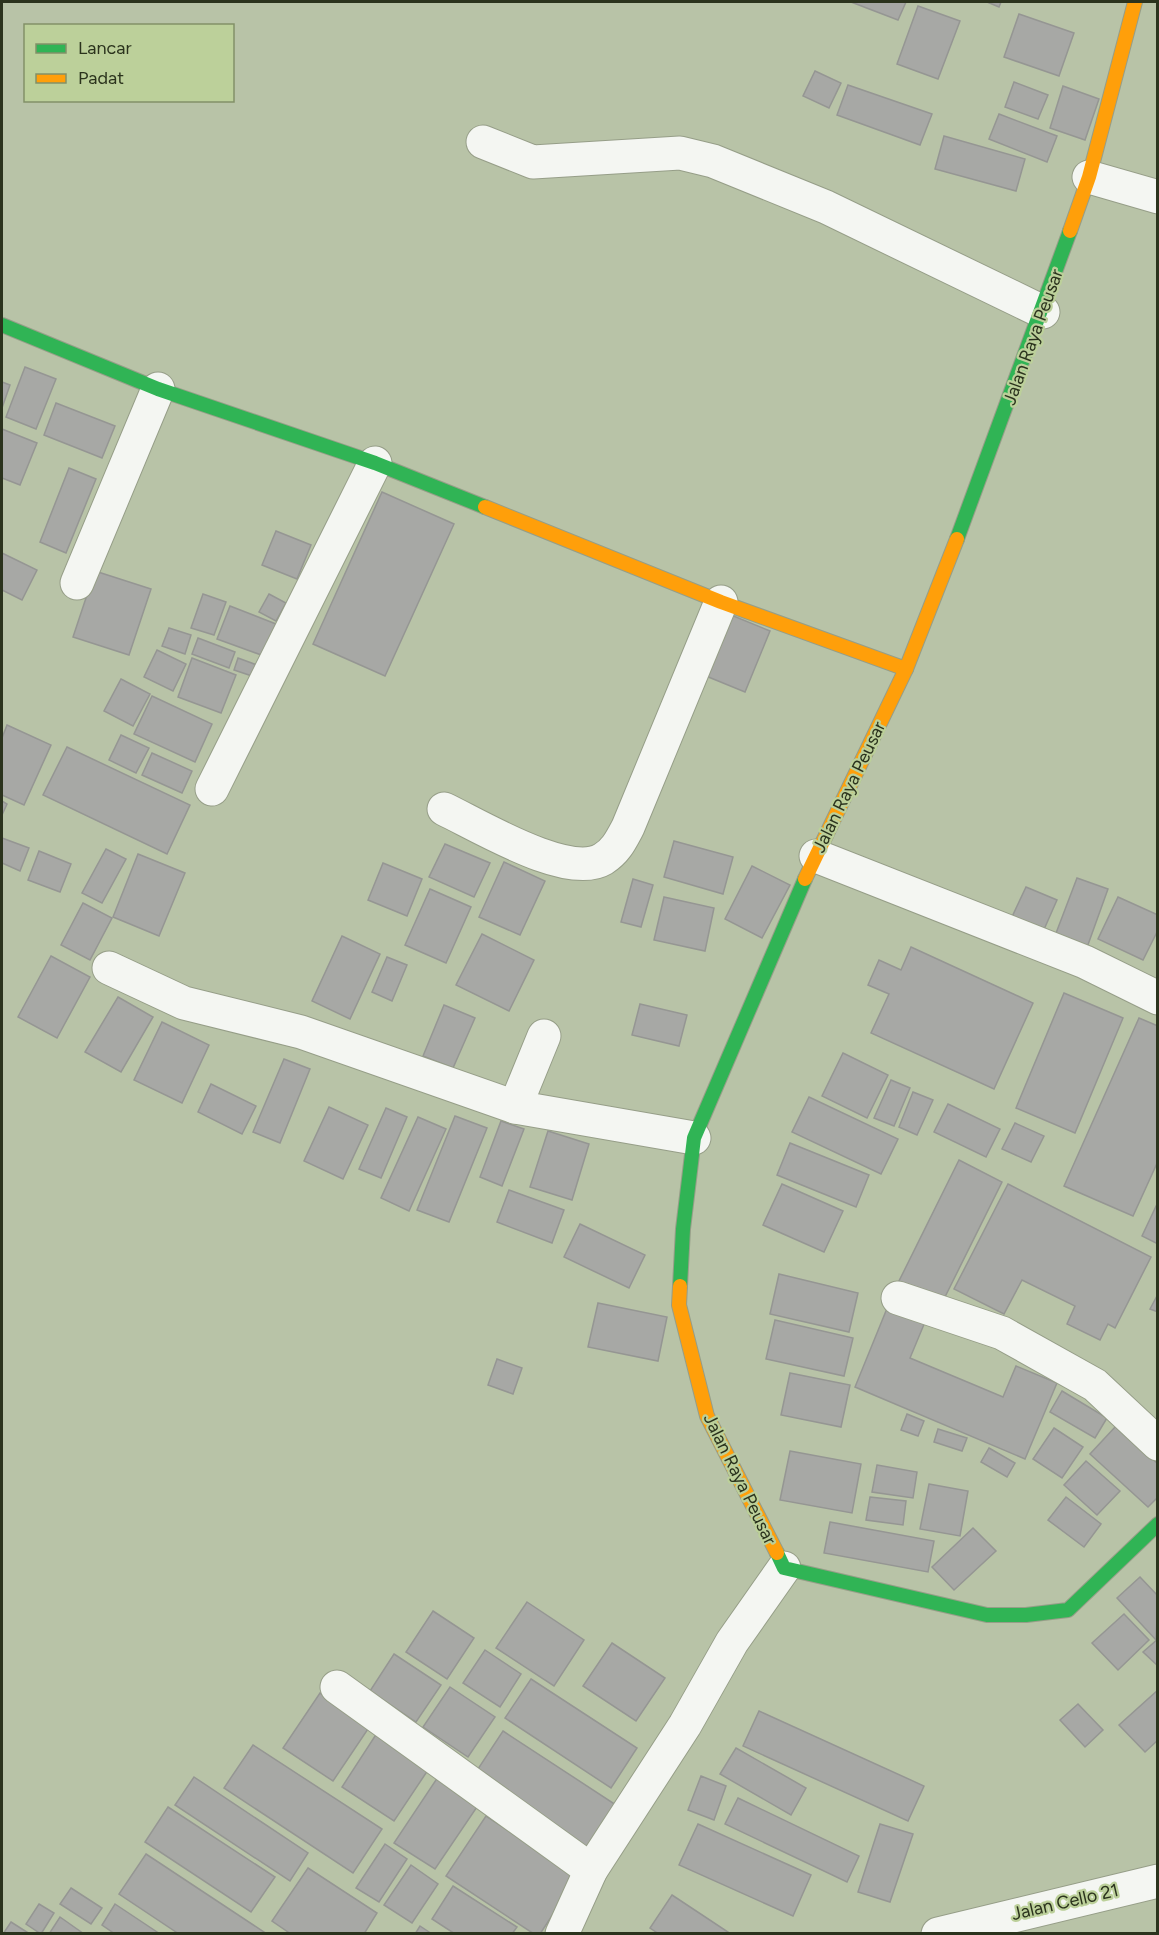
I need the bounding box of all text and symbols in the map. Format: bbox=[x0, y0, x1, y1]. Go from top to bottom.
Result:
legend bbox=[24, 24, 234, 102]
text: Lancar bbox=[78, 37, 132, 59]
text: Padat bbox=[78, 67, 124, 89]
street label: Jalan Raya Peusar bbox=[998, 266, 1068, 408]
street label: Jalan Raya Peusar bbox=[808, 718, 890, 856]
street label: Jalan Raya Peusar bbox=[699, 1410, 781, 1548]
street label: Jalan Cello 21 bbox=[1009, 1879, 1121, 1925]

